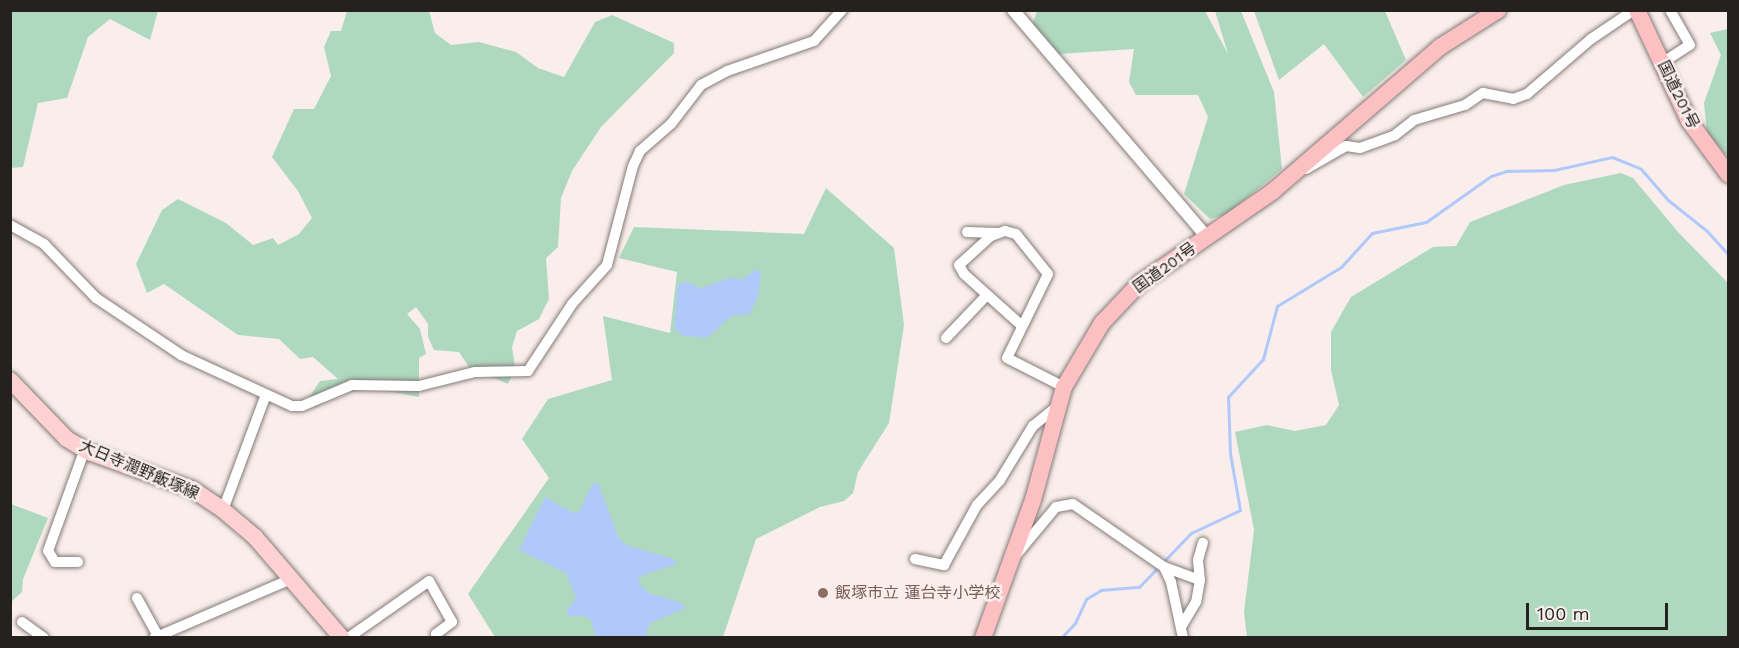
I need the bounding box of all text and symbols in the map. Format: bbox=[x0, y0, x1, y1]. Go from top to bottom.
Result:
street label: 国道201号 bbox=[1653, 58, 1703, 132]
street label: 国道201号 bbox=[1130, 239, 1200, 297]
street label: 大日寺潤野飯塚線 bbox=[76, 436, 202, 504]
place label: 飯塚市立 蓮台寺小学校 bbox=[835, 583, 1000, 603]
marker: 飯塚市立 蓮台寺小学校 bbox=[816, 586, 830, 600]
scale bar bbox=[1529, 591, 1672, 629]
text: 100 m bbox=[1537, 603, 1590, 624]

